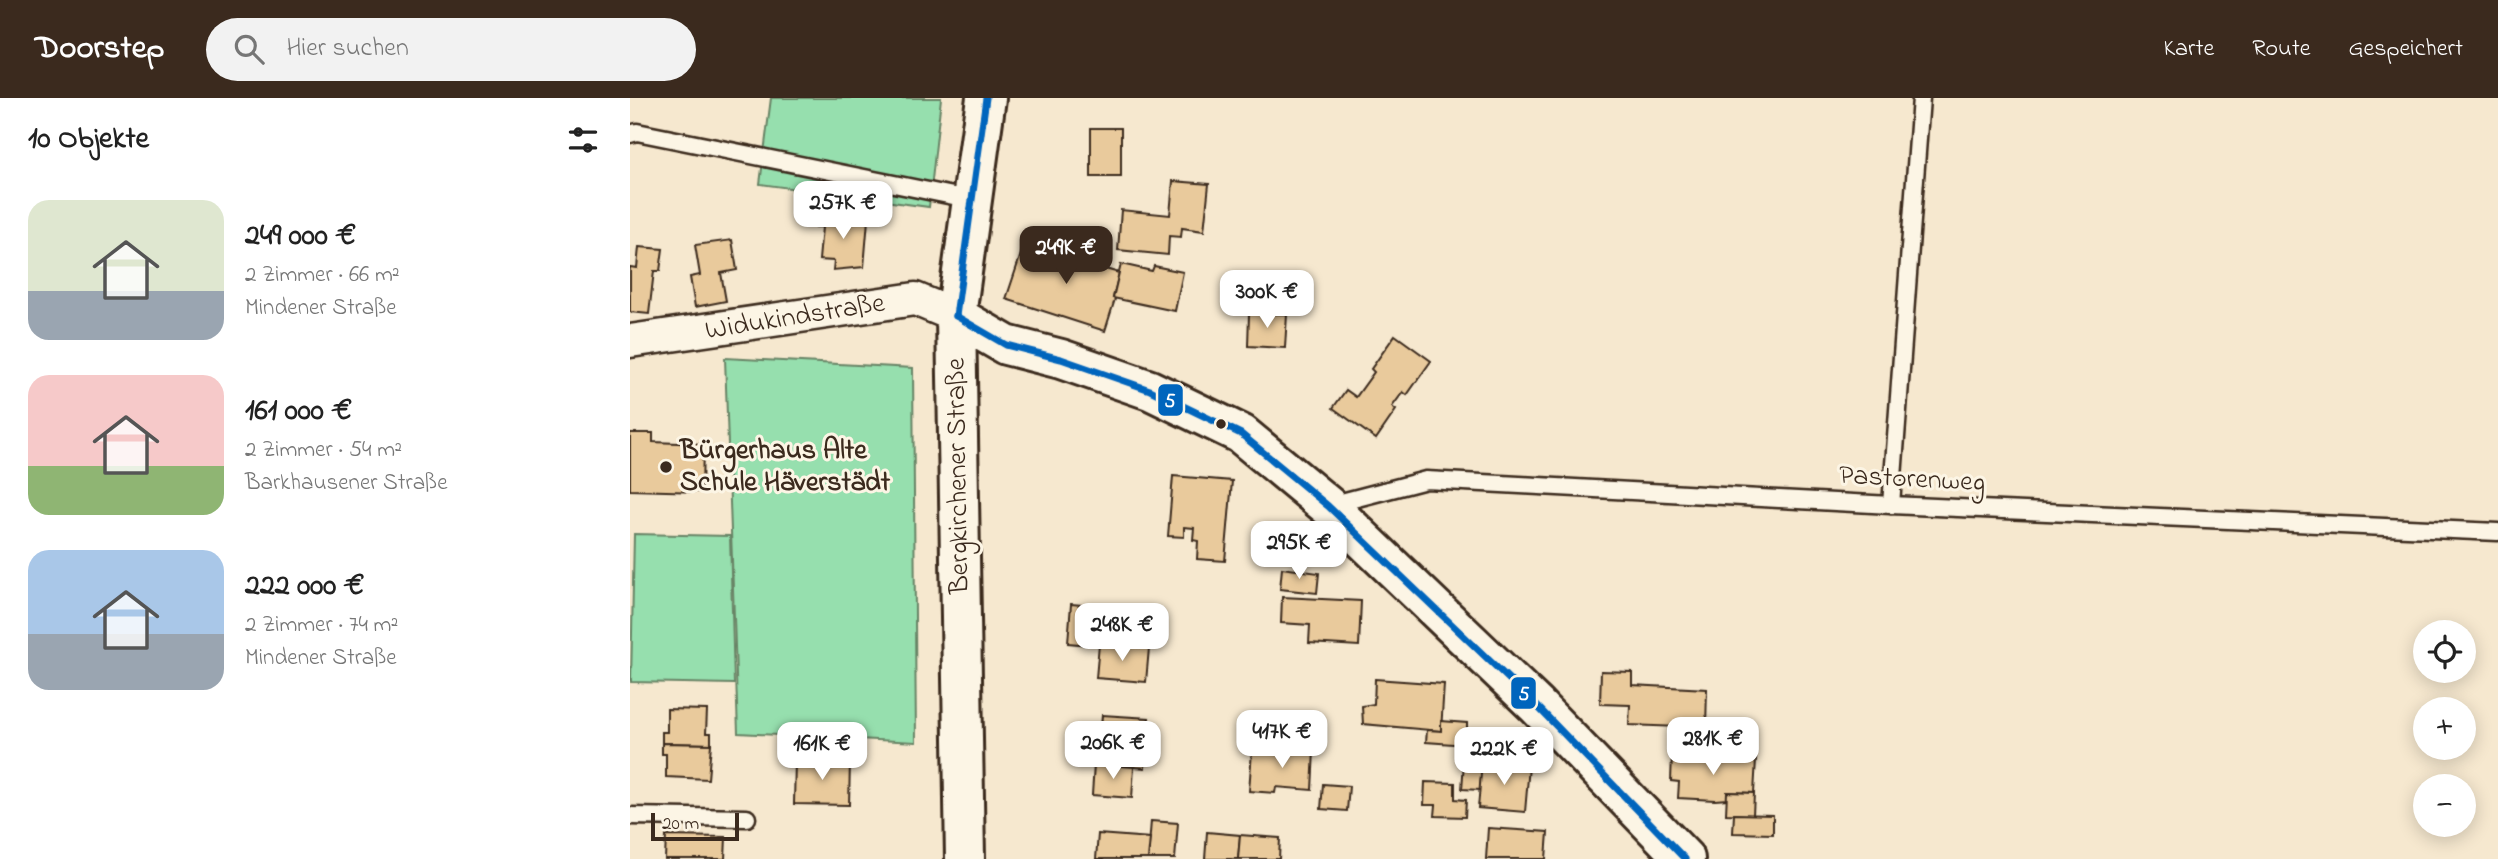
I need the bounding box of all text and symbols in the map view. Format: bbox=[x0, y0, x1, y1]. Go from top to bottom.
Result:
search box bbox=[206, 18, 696, 81]
text: Doorstep bbox=[35, 25, 164, 73]
icon: search bbox=[230, 30, 268, 68]
text: Hier suchen bbox=[286, 30, 409, 68]
text: Karte bbox=[2163, 32, 2214, 67]
text: Route bbox=[2252, 32, 2311, 67]
text: Gespeichert bbox=[2349, 32, 2463, 67]
text: 10 Objekte bbox=[28, 118, 149, 162]
icon: filters bbox=[564, 121, 602, 159]
pin: 257K € bbox=[786, 181, 900, 241]
text: 257K € bbox=[810, 187, 877, 220]
text: 249 000 € bbox=[245, 215, 356, 259]
pin: 249K € bbox=[1009, 226, 1123, 286]
icon: home bbox=[84, 228, 168, 312]
text: 249K € bbox=[1036, 232, 1096, 265]
text: 2 Zimmer · 66 m² bbox=[245, 259, 400, 292]
pin: 300K € bbox=[1210, 271, 1324, 330]
text: 300K € bbox=[1236, 276, 1298, 309]
street label: Widukindstraße bbox=[702, 284, 888, 352]
text: Mindener Straße bbox=[245, 292, 397, 325]
street label: Bergkirchener Straße bbox=[936, 357, 982, 595]
line badge: 5 bbox=[1157, 383, 1184, 417]
text: 5 bbox=[1165, 389, 1176, 416]
text: 161 000 € bbox=[245, 390, 352, 434]
icon: home bbox=[84, 403, 168, 487]
unlabelled marker bbox=[1214, 417, 1228, 431]
place label: Bürgerhaus Alte Schule Häverstädt bbox=[678, 431, 891, 504]
text: 2 Zimmer · 54 m² bbox=[245, 434, 402, 467]
street label: Pastorenweg bbox=[1838, 456, 1986, 504]
marker: Bürgerhaus Alte Schule Häverstädt bbox=[658, 459, 674, 475]
text: Barkhausener Straße bbox=[245, 467, 447, 500]
pin: 295K € bbox=[1242, 522, 1356, 581]
text: 295K € bbox=[1267, 527, 1331, 560]
text: 222 000 € bbox=[245, 565, 365, 609]
icon: home bbox=[84, 578, 168, 662]
pin: 248K € bbox=[1065, 603, 1179, 663]
text: 2 Zimmer · 74 m² bbox=[245, 609, 398, 642]
text: 248K € bbox=[1091, 609, 1153, 642]
map controls bbox=[2413, 620, 2476, 837]
button: locate bbox=[2413, 620, 2476, 683]
text: Mindener Straße bbox=[245, 642, 397, 675]
line badge: 5 bbox=[1510, 676, 1537, 710]
text: 5 bbox=[1519, 682, 1530, 709]
button: + bbox=[2413, 697, 2476, 760]
pin: 417K € bbox=[1225, 710, 1339, 770]
text: 417K € bbox=[1252, 716, 1312, 749]
pin: 281K € bbox=[1656, 718, 1770, 777]
pin: 161K € bbox=[765, 722, 879, 782]
pin: 206K € bbox=[1056, 722, 1170, 781]
text: 281K € bbox=[1683, 723, 1743, 756]
text: 206K € bbox=[1081, 727, 1145, 760]
text: 161K € bbox=[793, 728, 851, 761]
pin: 222K € bbox=[1447, 728, 1561, 787]
text: 222K € bbox=[1470, 733, 1538, 766]
button: − bbox=[2413, 774, 2476, 837]
scale bar bbox=[651, 810, 738, 842]
text: 20 m bbox=[662, 811, 699, 838]

